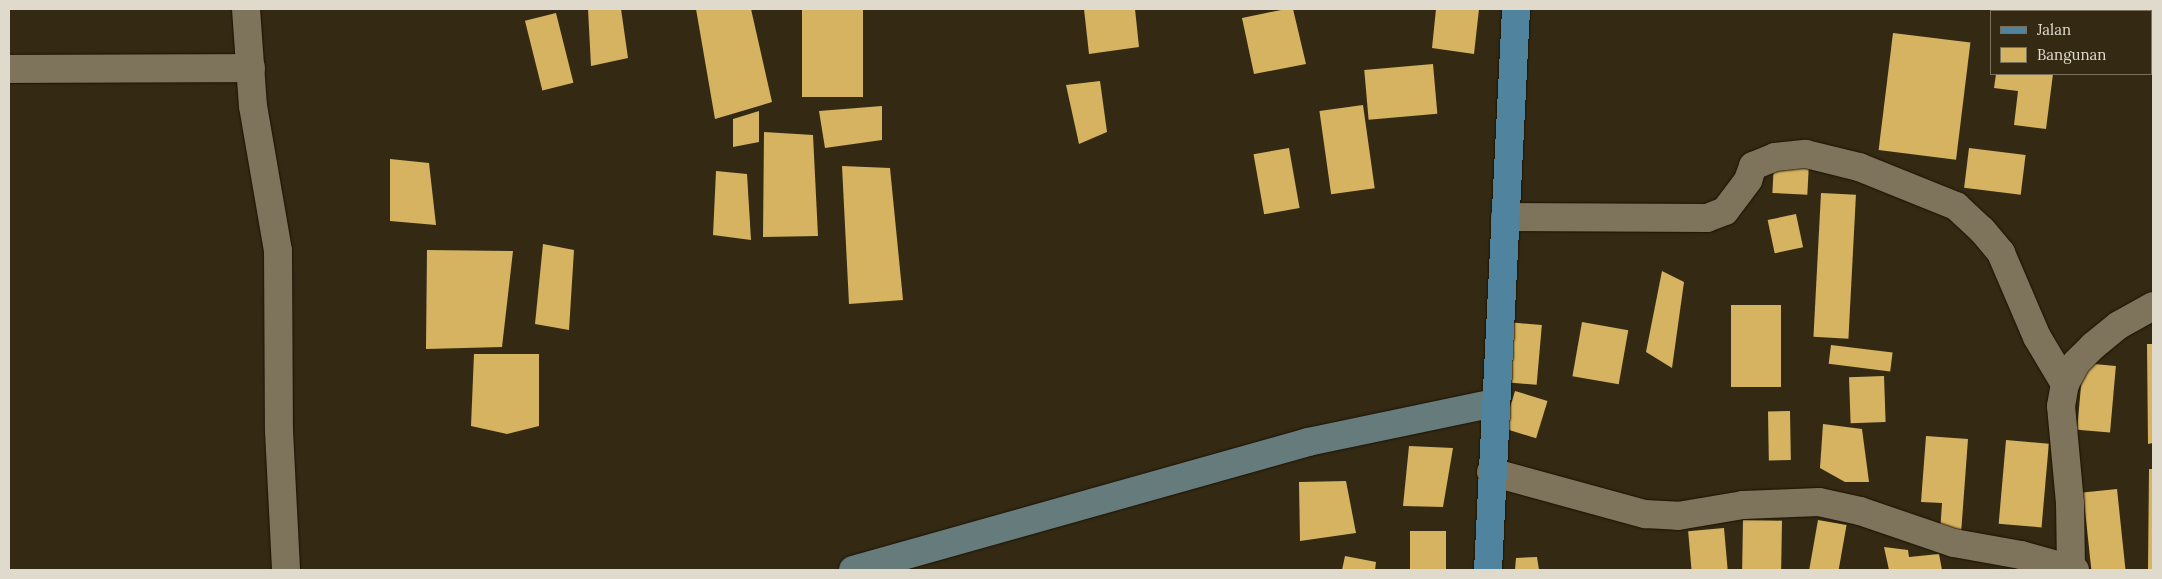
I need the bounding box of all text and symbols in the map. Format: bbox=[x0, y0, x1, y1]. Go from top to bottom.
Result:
legend bbox=[1990, 10, 2152, 75]
text: Jalan bbox=[2037, 20, 2071, 39]
text: Bangunan bbox=[2037, 45, 2106, 64]

